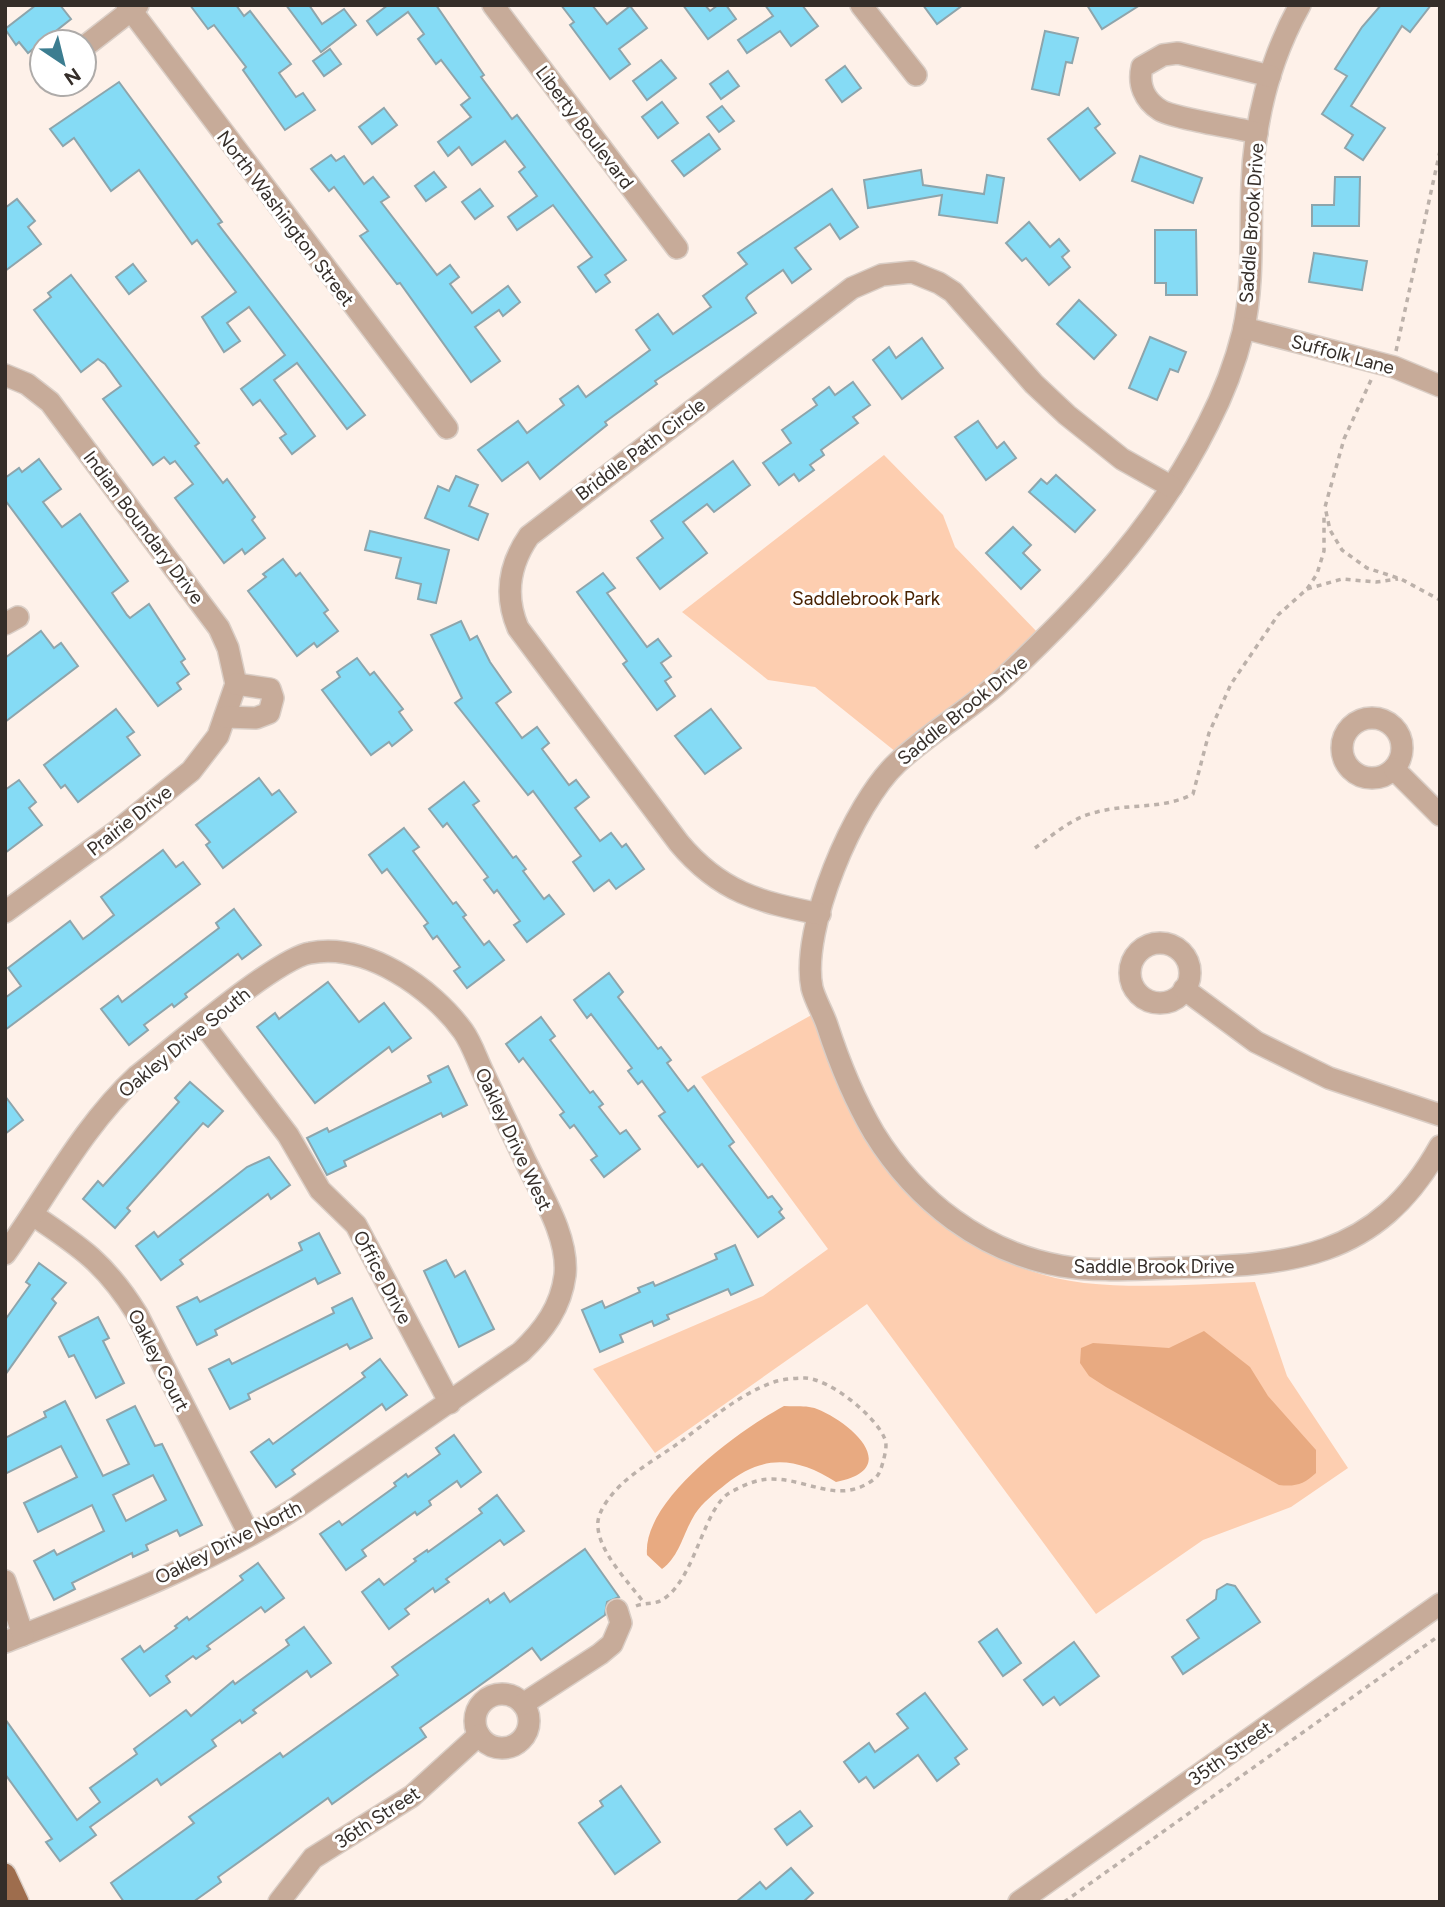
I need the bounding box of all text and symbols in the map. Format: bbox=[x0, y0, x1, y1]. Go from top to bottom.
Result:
north arrow bbox=[28, 28, 98, 98]
street label: Liberty Boulevard bbox=[531, 61, 638, 194]
text: N bbox=[60, 63, 85, 90]
street label: North Washington Street bbox=[212, 126, 359, 311]
street label: Saddle Brook Drive bbox=[1234, 142, 1269, 304]
street label: Suffolk Lane bbox=[1289, 330, 1397, 379]
street label: Briddle Path Circle bbox=[571, 393, 710, 506]
street label: Indian Boundary Drive bbox=[78, 446, 209, 608]
park label: Saddlebrook Park bbox=[792, 587, 941, 610]
street label: Saddle Brook Drive bbox=[893, 651, 1032, 770]
street label: Prairie Drive bbox=[82, 780, 176, 861]
street label: Oakley Drive South bbox=[114, 982, 255, 1102]
street label: Oakley Drive West bbox=[470, 1064, 557, 1214]
street label: Office Drive bbox=[348, 1227, 417, 1328]
street label: Saddle Brook Drive bbox=[1074, 1255, 1234, 1278]
street label: Oakley Court bbox=[123, 1305, 194, 1415]
street label: Oakley Drive North bbox=[151, 1496, 305, 1589]
street label: 35th Street bbox=[1184, 1716, 1277, 1791]
street label: 36th Street bbox=[330, 1781, 424, 1853]

